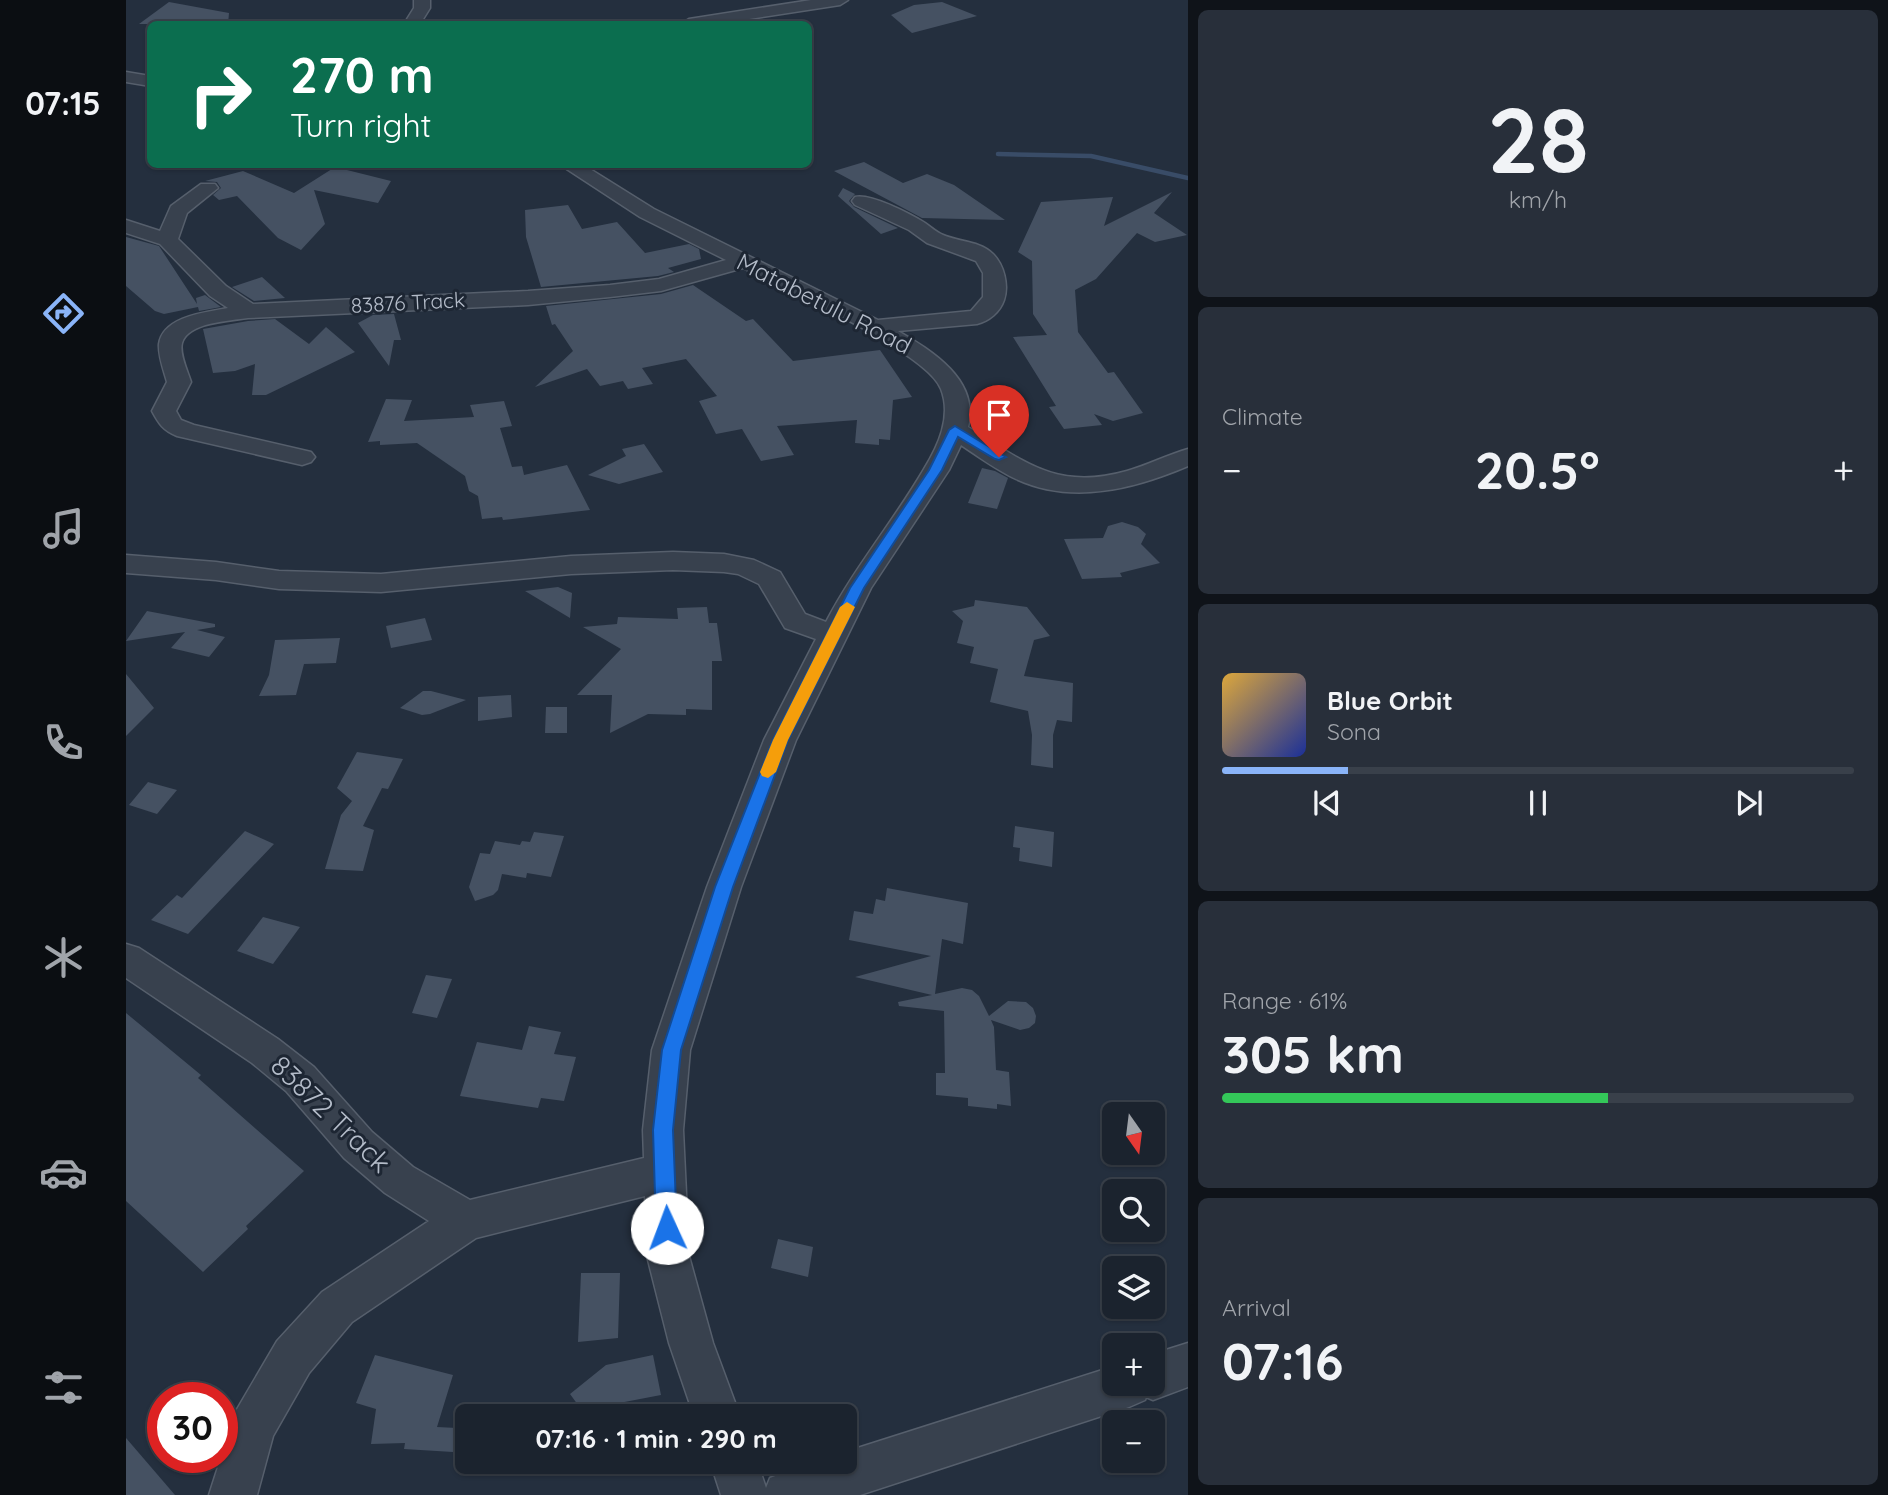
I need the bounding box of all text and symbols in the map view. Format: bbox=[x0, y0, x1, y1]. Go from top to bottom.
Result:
text: 270 m bbox=[290, 44, 434, 105]
icon: right bbox=[175, 49, 266, 140]
text: 28 bbox=[1487, 82, 1589, 196]
text: 07:15 bbox=[25, 83, 101, 123]
text: Turn right bbox=[290, 105, 431, 145]
text: km/h bbox=[1509, 185, 1567, 214]
street label: Matabetulu Road bbox=[732, 246, 917, 360]
street label: 83876 Track bbox=[350, 286, 466, 318]
icon: directions bbox=[39, 289, 88, 338]
pin bbox=[969, 385, 1029, 457]
icon: arrive bbox=[980, 396, 1018, 434]
text: Climate bbox=[1222, 402, 1303, 431]
text: 20.5° bbox=[1475, 437, 1600, 502]
text: − bbox=[1222, 446, 1242, 494]
text: + bbox=[1833, 446, 1854, 494]
icon: music bbox=[39, 504, 88, 553]
text: Blue Orbit bbox=[1327, 684, 1453, 717]
text: Sona bbox=[1327, 717, 1381, 746]
icon: phone bbox=[39, 718, 88, 767]
icon: previous bbox=[1308, 784, 1346, 822]
icon: pause bbox=[1519, 784, 1557, 822]
icon: next bbox=[1730, 784, 1768, 822]
icon: climate bbox=[39, 933, 88, 982]
text: Range · 61% bbox=[1222, 986, 1347, 1015]
text: 305 km bbox=[1222, 1021, 1404, 1086]
street label: 83872 Track bbox=[264, 1048, 399, 1180]
north arrow bbox=[1102, 1102, 1166, 1166]
map controls bbox=[1102, 1102, 1165, 1473]
icon: car bbox=[39, 1148, 88, 1197]
button: search bbox=[1102, 1179, 1165, 1242]
position arrow bbox=[630, 1191, 704, 1265]
button: layers bbox=[1102, 1256, 1165, 1319]
text: Arrival bbox=[1222, 1293, 1291, 1322]
text: 07:16 bbox=[1222, 1328, 1344, 1393]
button: + bbox=[1102, 1333, 1165, 1396]
icon: filters bbox=[39, 1363, 88, 1412]
speed limit sign: 30 bbox=[147, 1382, 238, 1473]
button: − bbox=[1102, 1410, 1165, 1473]
text: 07:16 · 1 min · 290 m bbox=[535, 1422, 777, 1455]

